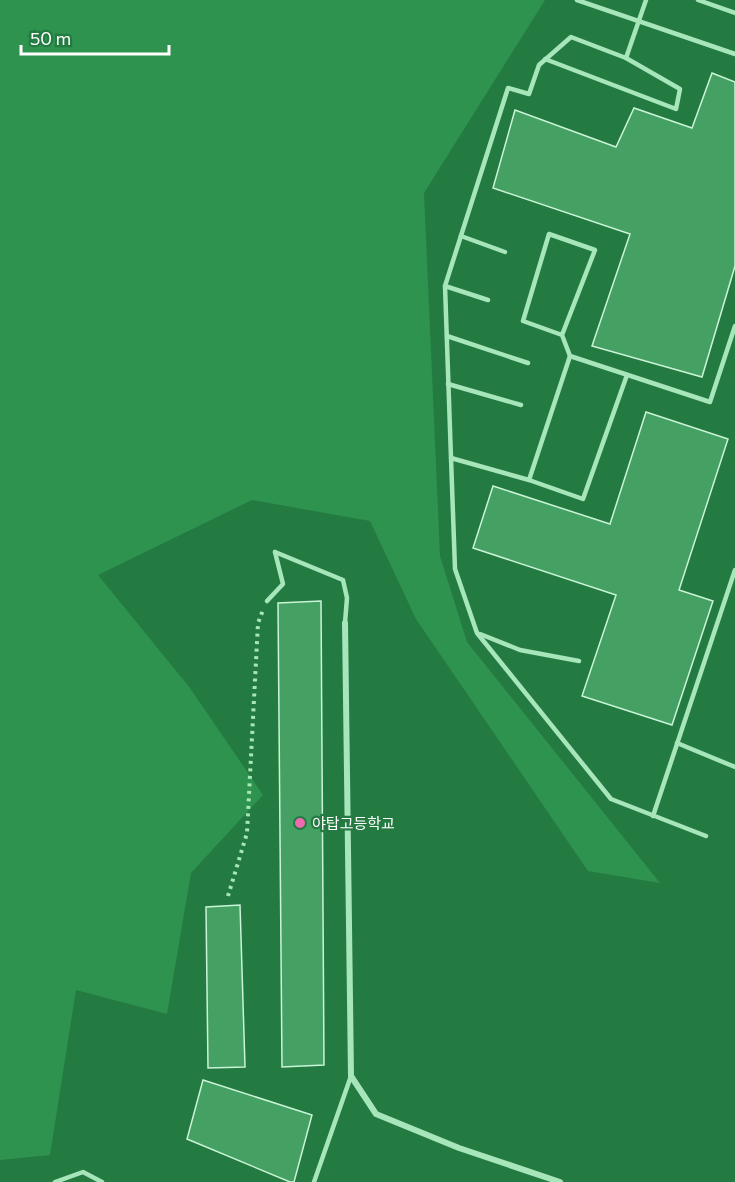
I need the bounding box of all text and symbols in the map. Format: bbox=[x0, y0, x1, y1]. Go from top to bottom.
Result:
scale bar bbox=[21, 18, 170, 56]
text: 50 m bbox=[30, 27, 71, 49]
place label: 야탑고등학교 bbox=[312, 814, 395, 832]
marker: 야탑고등학교 bbox=[293, 816, 307, 830]

